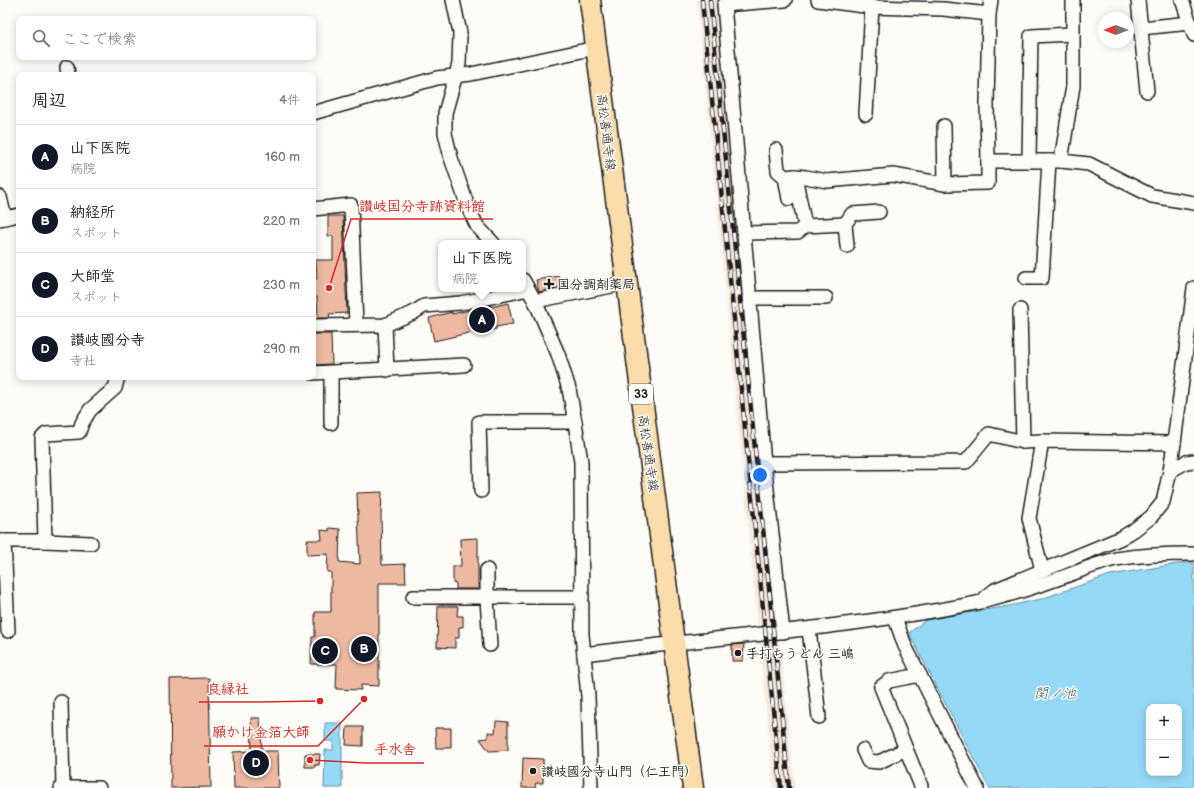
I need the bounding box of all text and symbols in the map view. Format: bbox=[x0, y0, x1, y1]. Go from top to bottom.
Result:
north arrow bbox=[1098, 12, 1134, 48]
search box bbox=[16, 16, 316, 60]
icon: search bbox=[30, 27, 52, 49]
text: ここで検索 bbox=[62, 30, 137, 49]
text: 周辺 bbox=[32, 91, 66, 111]
text: 4件 bbox=[279, 92, 300, 108]
street label: 高松善通寺線 bbox=[593, 92, 619, 173]
text: 山下医院 bbox=[70, 139, 130, 158]
text: A bbox=[41, 149, 49, 165]
text: 160 m bbox=[265, 149, 300, 165]
text: 病院 bbox=[70, 161, 96, 177]
callout: 讃岐国分寺跡資料館 bbox=[351, 193, 493, 219]
text: 讃岐国分寺跡資料館 bbox=[359, 198, 485, 215]
text: 納経所 bbox=[70, 203, 115, 222]
text: B bbox=[40, 213, 50, 229]
text: 220 m bbox=[263, 213, 300, 229]
text: スポット bbox=[70, 225, 122, 241]
popup bbox=[438, 240, 526, 292]
text: 山下医院 bbox=[452, 249, 512, 268]
text: 大師堂 bbox=[70, 267, 115, 286]
text: 病院 bbox=[452, 271, 478, 287]
text: C bbox=[40, 277, 50, 293]
text: 230 m bbox=[263, 277, 300, 293]
place label: 国分調剤薬局 bbox=[557, 277, 635, 293]
marker: 国分調剤薬局 bbox=[544, 279, 554, 289]
text: スポット bbox=[70, 289, 122, 305]
pin: A bbox=[469, 305, 495, 335]
text: 讃岐國分寺 bbox=[70, 331, 145, 350]
text: D bbox=[40, 341, 50, 357]
text: 290 m bbox=[263, 341, 300, 357]
text: 寺社 bbox=[70, 353, 96, 369]
road number: 33 bbox=[629, 384, 653, 404]
street label: 高松善通寺線 bbox=[635, 413, 661, 494]
your location bbox=[750, 465, 770, 485]
pin: B bbox=[351, 634, 377, 664]
pin: C bbox=[312, 636, 338, 666]
place label: 手打ちうどん 三嶋 bbox=[746, 646, 854, 662]
marker: 手打ちうどん 三嶋 bbox=[733, 648, 743, 658]
callout: 良縁社 bbox=[199, 676, 257, 702]
text: 良縁社 bbox=[207, 681, 249, 698]
water label: 関ノ池 bbox=[1034, 685, 1077, 702]
map controls bbox=[1146, 704, 1182, 776]
button: + bbox=[1146, 704, 1182, 740]
callout: 願かけ金箔大師 bbox=[204, 720, 318, 746]
text: 願かけ金箔大師 bbox=[212, 724, 310, 741]
callout: 手水舎 bbox=[366, 737, 424, 763]
button: − bbox=[1146, 740, 1182, 776]
text: 手水舎 bbox=[374, 741, 416, 758]
pin: D bbox=[243, 748, 269, 778]
place label: 讃岐國分寺山門（仁王門） bbox=[541, 764, 697, 780]
marker: 讃岐國分寺山門（仁王門） bbox=[528, 766, 538, 776]

